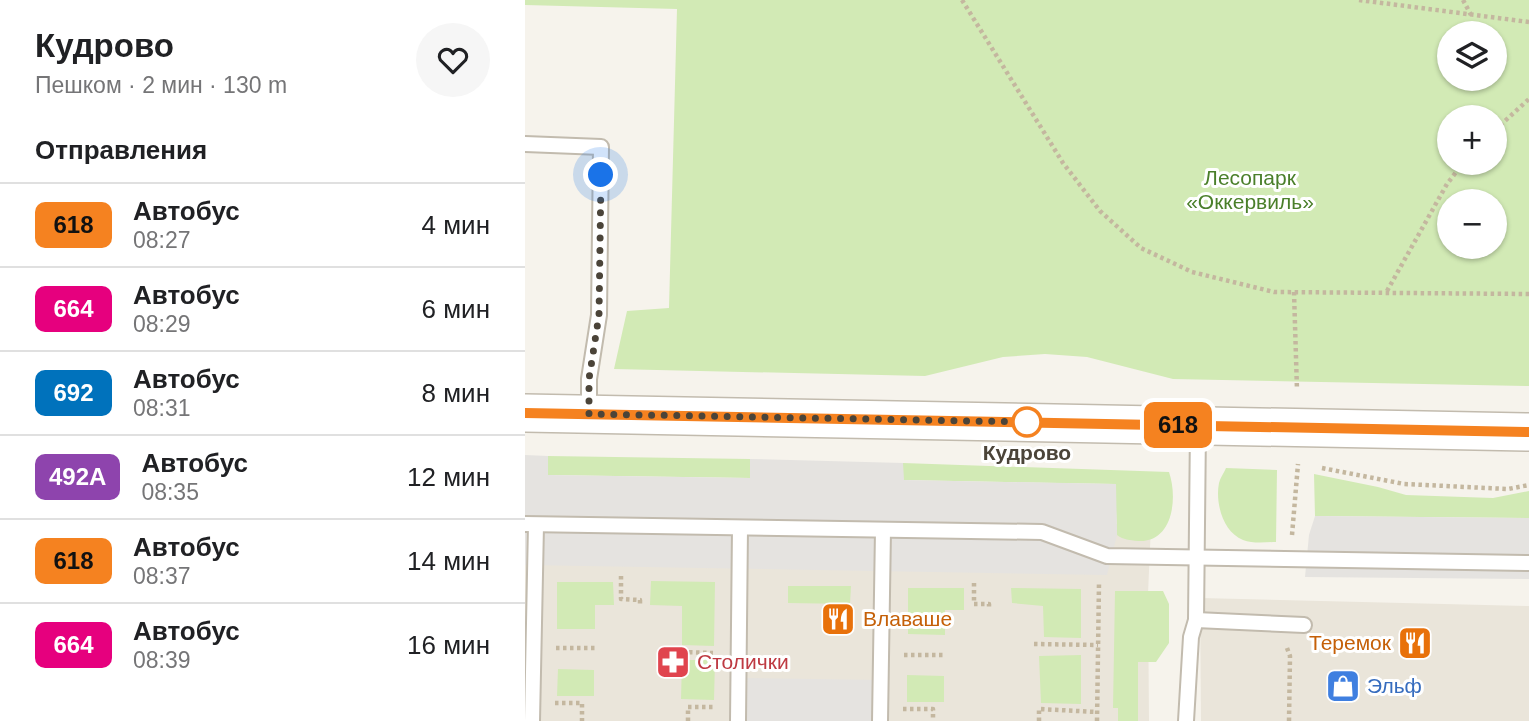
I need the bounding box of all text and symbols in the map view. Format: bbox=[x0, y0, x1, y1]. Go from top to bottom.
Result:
map controls bbox=[1437, 21, 1507, 259]
button: layers bbox=[1437, 21, 1507, 91]
button: heart bbox=[416, 23, 490, 97]
text: Кудрово bbox=[35, 27, 174, 64]
text: Пешком · 2 мин · 130 m bbox=[35, 72, 287, 98]
button: + bbox=[1437, 105, 1507, 175]
text: Отправления bbox=[35, 135, 207, 165]
your location bbox=[583, 157, 618, 192]
park label: Лесопарк «Оккервиль» bbox=[1186, 166, 1314, 213]
button: − bbox=[1437, 189, 1507, 259]
text: Автобус bbox=[133, 196, 240, 226]
text: 4 мин bbox=[422, 210, 490, 240]
text: 618 bbox=[53, 211, 94, 238]
text: 08:27 bbox=[133, 227, 191, 253]
text: Автобус bbox=[133, 280, 240, 310]
text: 6 мин bbox=[422, 294, 490, 324]
text: 664 bbox=[53, 295, 94, 322]
text: 08:29 bbox=[133, 311, 191, 337]
text: Автобус bbox=[133, 364, 240, 394]
text: 8 мин bbox=[422, 378, 490, 408]
text: 692 bbox=[53, 379, 94, 406]
text: 08:31 bbox=[133, 395, 191, 421]
line badge: 618 bbox=[1138, 402, 1218, 448]
marker: Кудрово bbox=[1012, 407, 1042, 437]
text: 618 bbox=[1158, 411, 1198, 438]
place label: Кудрово bbox=[983, 441, 1071, 464]
text: Автобус bbox=[141, 448, 248, 478]
text: 12 мин bbox=[407, 462, 490, 492]
text: 492А bbox=[49, 463, 106, 490]
text: 08:35 bbox=[141, 479, 199, 505]
text: Автобус bbox=[133, 532, 240, 562]
text: 14 мин bbox=[407, 546, 490, 576]
text: 618 bbox=[53, 547, 94, 574]
text: 08:37 bbox=[133, 563, 191, 589]
restaurant icon: Влаваше bbox=[819, 600, 857, 638]
place label: Влаваше bbox=[863, 607, 952, 630]
text: Автобус bbox=[133, 616, 240, 646]
restaurant icon: Теремок bbox=[1396, 624, 1434, 662]
text: 16 мин bbox=[407, 630, 490, 660]
text: 664 bbox=[53, 631, 94, 658]
place label: Теремок bbox=[1309, 631, 1392, 654]
pharmacy icon: Столички bbox=[654, 643, 692, 681]
text: 08:39 bbox=[133, 647, 191, 673]
place label: Столички bbox=[697, 650, 789, 673]
shop icon: Эльф bbox=[1324, 667, 1362, 705]
place label: Эльф bbox=[1367, 674, 1422, 697]

